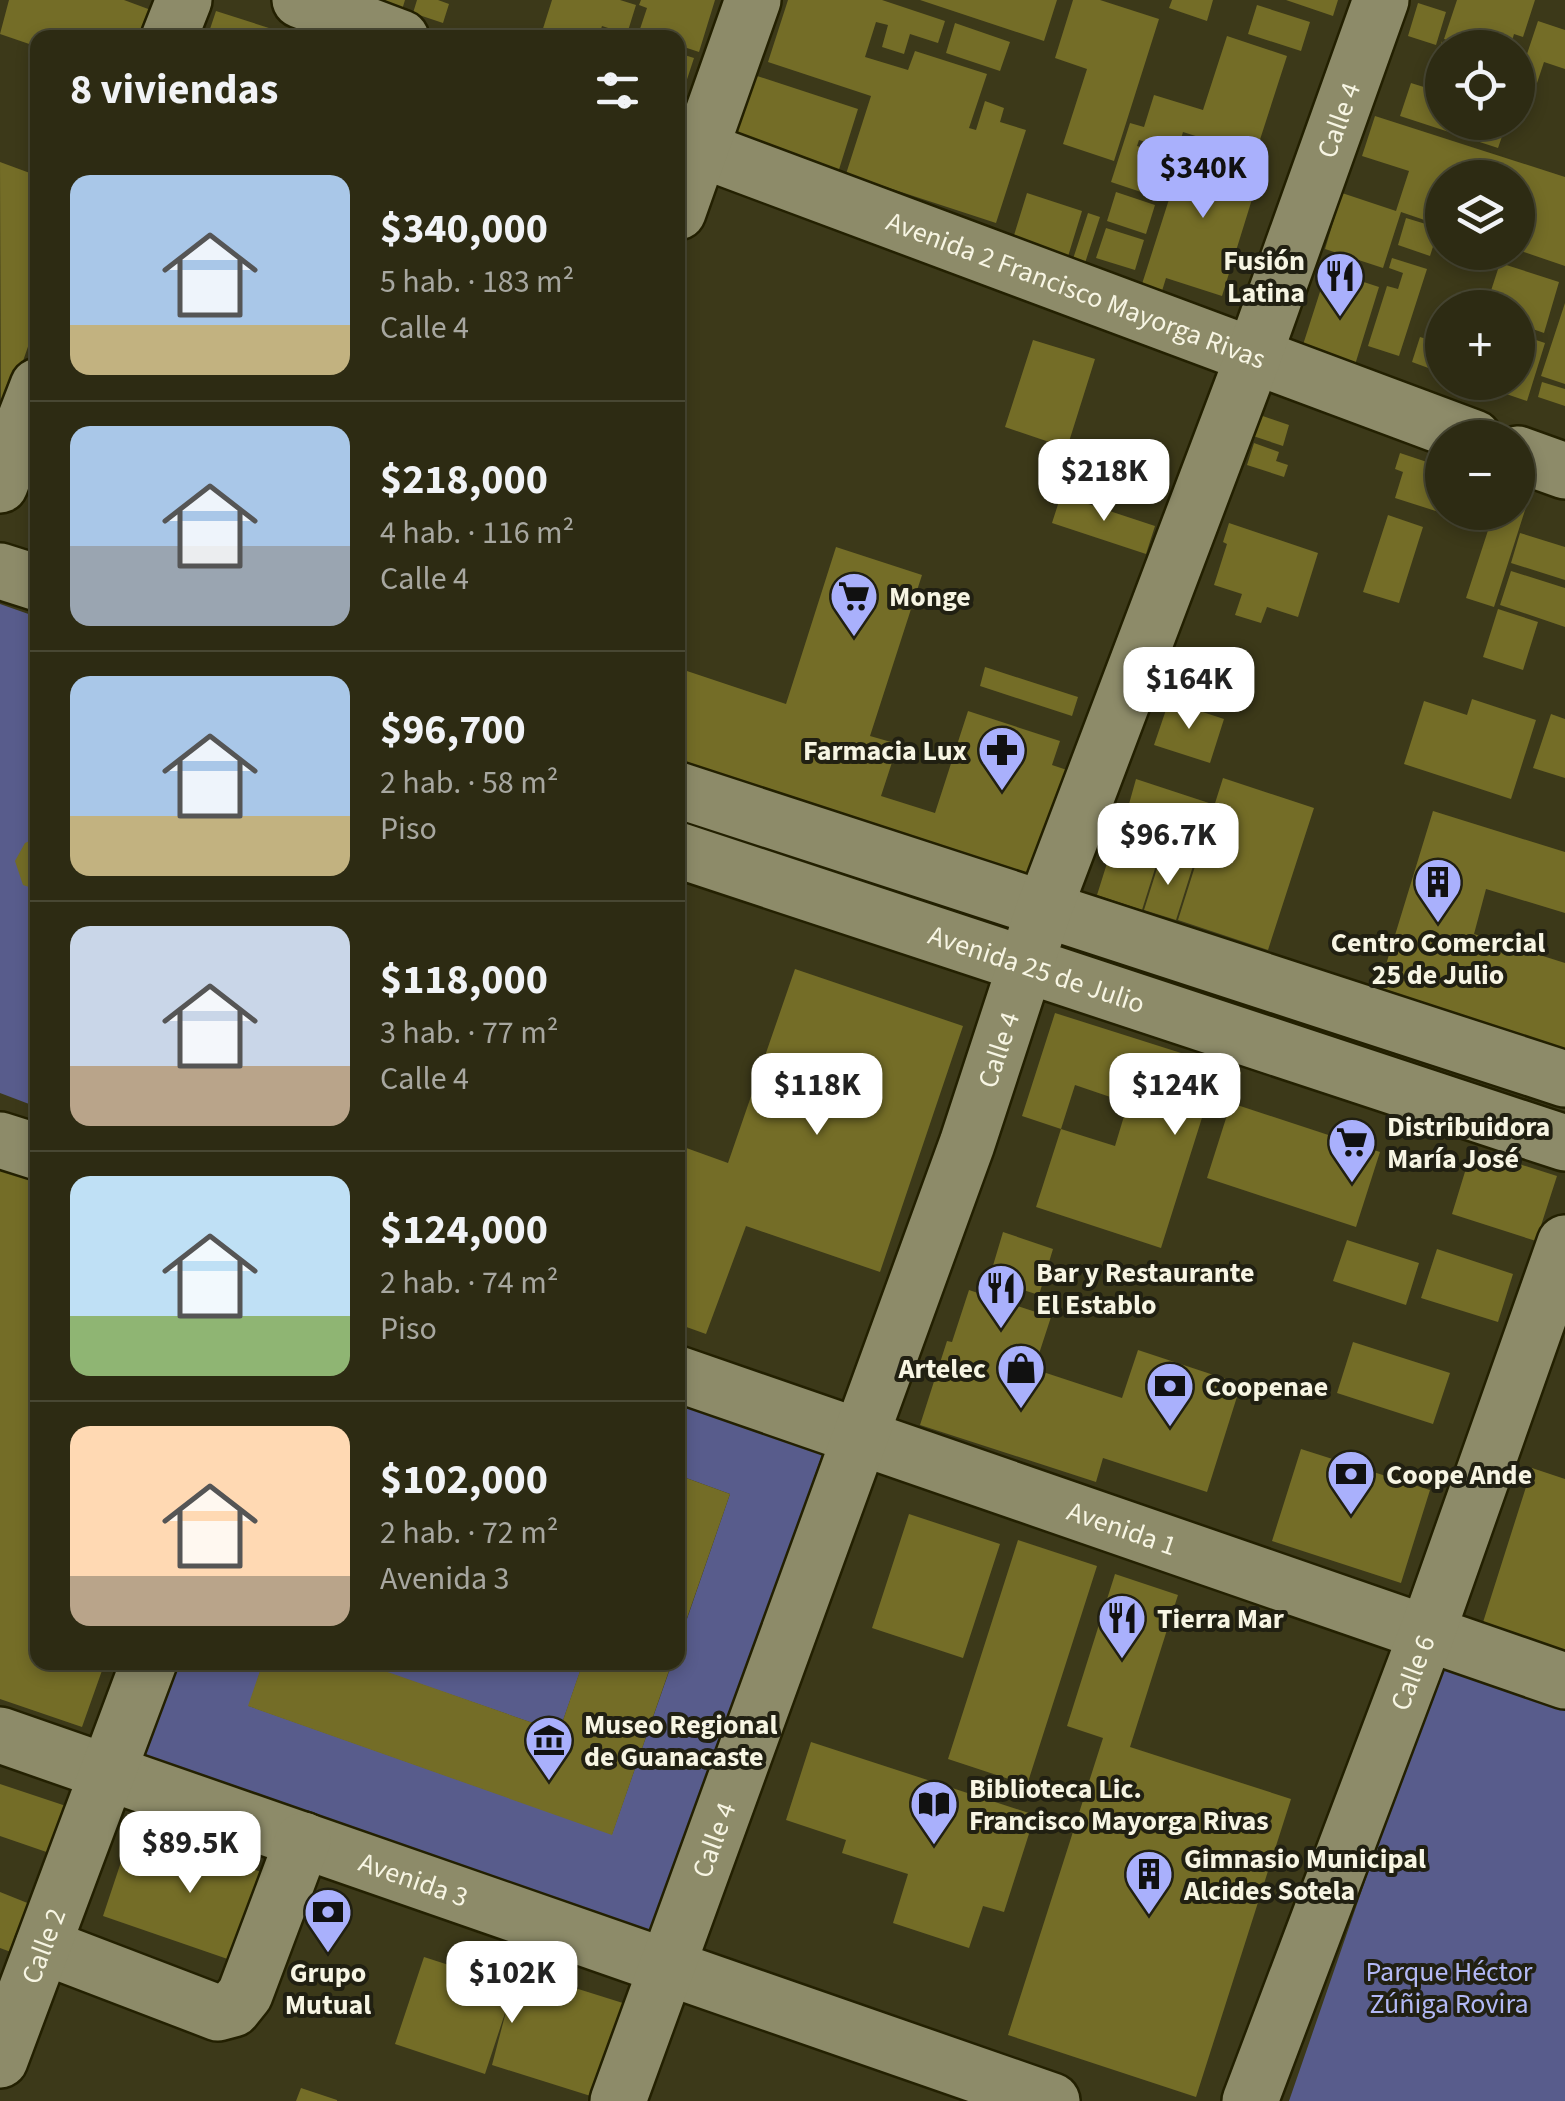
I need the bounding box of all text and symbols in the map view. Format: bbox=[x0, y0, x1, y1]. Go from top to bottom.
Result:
map controls bbox=[1425, 30, 1535, 530]
button: locate bbox=[1425, 30, 1535, 140]
text: 8 viviendas bbox=[70, 60, 278, 120]
icon: filters bbox=[590, 63, 645, 118]
street label: Calle 4 bbox=[1307, 77, 1371, 164]
pin: $340K bbox=[1133, 136, 1273, 221]
text: $340K bbox=[1159, 145, 1247, 191]
button: layers bbox=[1425, 160, 1535, 270]
text: $340,000 bbox=[380, 199, 548, 259]
street label: Avenida 2 Francisco Mayorga Rivas bbox=[881, 202, 1271, 379]
icon: home bbox=[150, 215, 270, 335]
place label: Fusión Latina bbox=[1223, 241, 1305, 313]
restaurant icon: Fusión Latina bbox=[1314, 250, 1366, 318]
text: 5 hab. · 183 m² bbox=[380, 259, 574, 305]
button: + bbox=[1425, 290, 1535, 400]
text: Calle 4 bbox=[380, 305, 469, 351]
button: − bbox=[1425, 420, 1535, 530]
pin: $218K bbox=[1034, 439, 1174, 524]
text: $218K bbox=[1060, 448, 1148, 494]
text: $218,000 bbox=[380, 450, 548, 510]
icon: home bbox=[150, 466, 270, 586]
text: 4 hab. · 116 m² bbox=[380, 510, 574, 556]
text: Calle 4 bbox=[380, 556, 469, 602]
supermarket icon: Monge bbox=[828, 570, 880, 638]
place label: Monge bbox=[889, 577, 971, 617]
pin: $164K bbox=[1119, 647, 1259, 732]
text: $164K bbox=[1145, 656, 1233, 702]
text: $96,700 bbox=[380, 700, 526, 760]
icon: home bbox=[150, 716, 270, 836]
pharmacy icon: Farmacia Lux bbox=[976, 724, 1028, 792]
place label: Farmacia Lux bbox=[803, 731, 967, 771]
text: 2 hab. · 58 m² bbox=[380, 760, 558, 806]
pin: $96.7K bbox=[1087, 803, 1249, 888]
text: Piso bbox=[380, 806, 437, 852]
text: $96.7K bbox=[1120, 812, 1216, 858]
building icon: Centro Comercial 25 de Julio bbox=[1412, 856, 1464, 924]
street label: Avenida 25 de Julio bbox=[923, 915, 1150, 1024]
place label: Centro Comercial 25 de Julio bbox=[1331, 923, 1545, 995]
text: $118,000 bbox=[380, 950, 548, 1010]
icon: home bbox=[150, 966, 270, 1086]
street label: Calle 4 bbox=[968, 1007, 1030, 1093]
text: 3 hab. · 77 m² bbox=[380, 1010, 558, 1056]
pin: $118K bbox=[747, 1053, 887, 1138]
pin: $124K bbox=[1105, 1053, 1245, 1138]
text: Calle 4 bbox=[380, 1056, 469, 1102]
text: $118K bbox=[773, 1062, 861, 1108]
text: $124K bbox=[1131, 1062, 1219, 1108]
place label: Distribuidora María José bbox=[1387, 1107, 1550, 1179]
supermarket icon: Distribuidora María José bbox=[1326, 1116, 1378, 1184]
text: $124,000 bbox=[380, 1200, 548, 1260]
icon: home bbox=[150, 1216, 270, 1336]
place label: Bar y Restaurante El Establo bbox=[1036, 1253, 1255, 1325]
text: 2 hab. · 74 m² bbox=[380, 1260, 558, 1306]
restaurant icon: Bar y Restaurante El Establo bbox=[975, 1262, 1027, 1330]
text: Piso bbox=[380, 1306, 437, 1352]
shop icon: Artelec bbox=[995, 1342, 1047, 1410]
place label: Artelec bbox=[897, 1349, 986, 1389]
bank icon: Coopenae bbox=[1144, 1360, 1196, 1428]
place label: Coopenae bbox=[1205, 1367, 1328, 1407]
bank icon: Coope Ande bbox=[1325, 1448, 1377, 1516]
text: $102,000 bbox=[380, 1450, 548, 1510]
place label: Coope Ande bbox=[1386, 1455, 1532, 1495]
icon: home bbox=[150, 1466, 270, 1586]
street label: Avenida 1 bbox=[1062, 1491, 1182, 1566]
text: 2 hab. · 72 m² bbox=[380, 1510, 558, 1556]
text: Avenida 3 bbox=[380, 1556, 509, 1602]
restaurant icon: Tierra Mar bbox=[1096, 1592, 1148, 1660]
place label: Tierra Mar bbox=[1157, 1599, 1285, 1639]
street label: Calle 6 bbox=[1380, 1629, 1445, 1716]
place label: Museo Regional de Guanacaste bbox=[584, 1705, 777, 1777]
museum icon: Museo Regional de Guanacaste bbox=[523, 1714, 575, 1782]
place label: Biblioteca Lic. Francisco Mayorga Rivas bbox=[969, 1769, 1269, 1841]
library icon: Biblioteca Lic. Francisco Mayorga Rivas bbox=[908, 1778, 960, 1846]
street label: Calle 4 bbox=[682, 1797, 746, 1884]
pin: $89.5K bbox=[109, 1811, 271, 1896]
text: $89.5K bbox=[142, 1820, 238, 1866]
place label: Gimnasio Municipal Alcides Sotela bbox=[1183, 1839, 1426, 1911]
street label: Avenida 3 bbox=[353, 1842, 473, 1917]
building icon: Gimnasio Municipal Alcides Sotela bbox=[1123, 1848, 1175, 1916]
bank icon: Grupo Mutual bbox=[302, 1886, 354, 1954]
street label: Calle 2 bbox=[11, 1903, 76, 1990]
pin: $102K bbox=[442, 1941, 582, 2026]
text: $102K bbox=[468, 1950, 556, 1996]
park label: Parque Héctor Zúñiga Rovira bbox=[1365, 1952, 1533, 2024]
place label: Grupo Mutual bbox=[285, 1953, 371, 2025]

